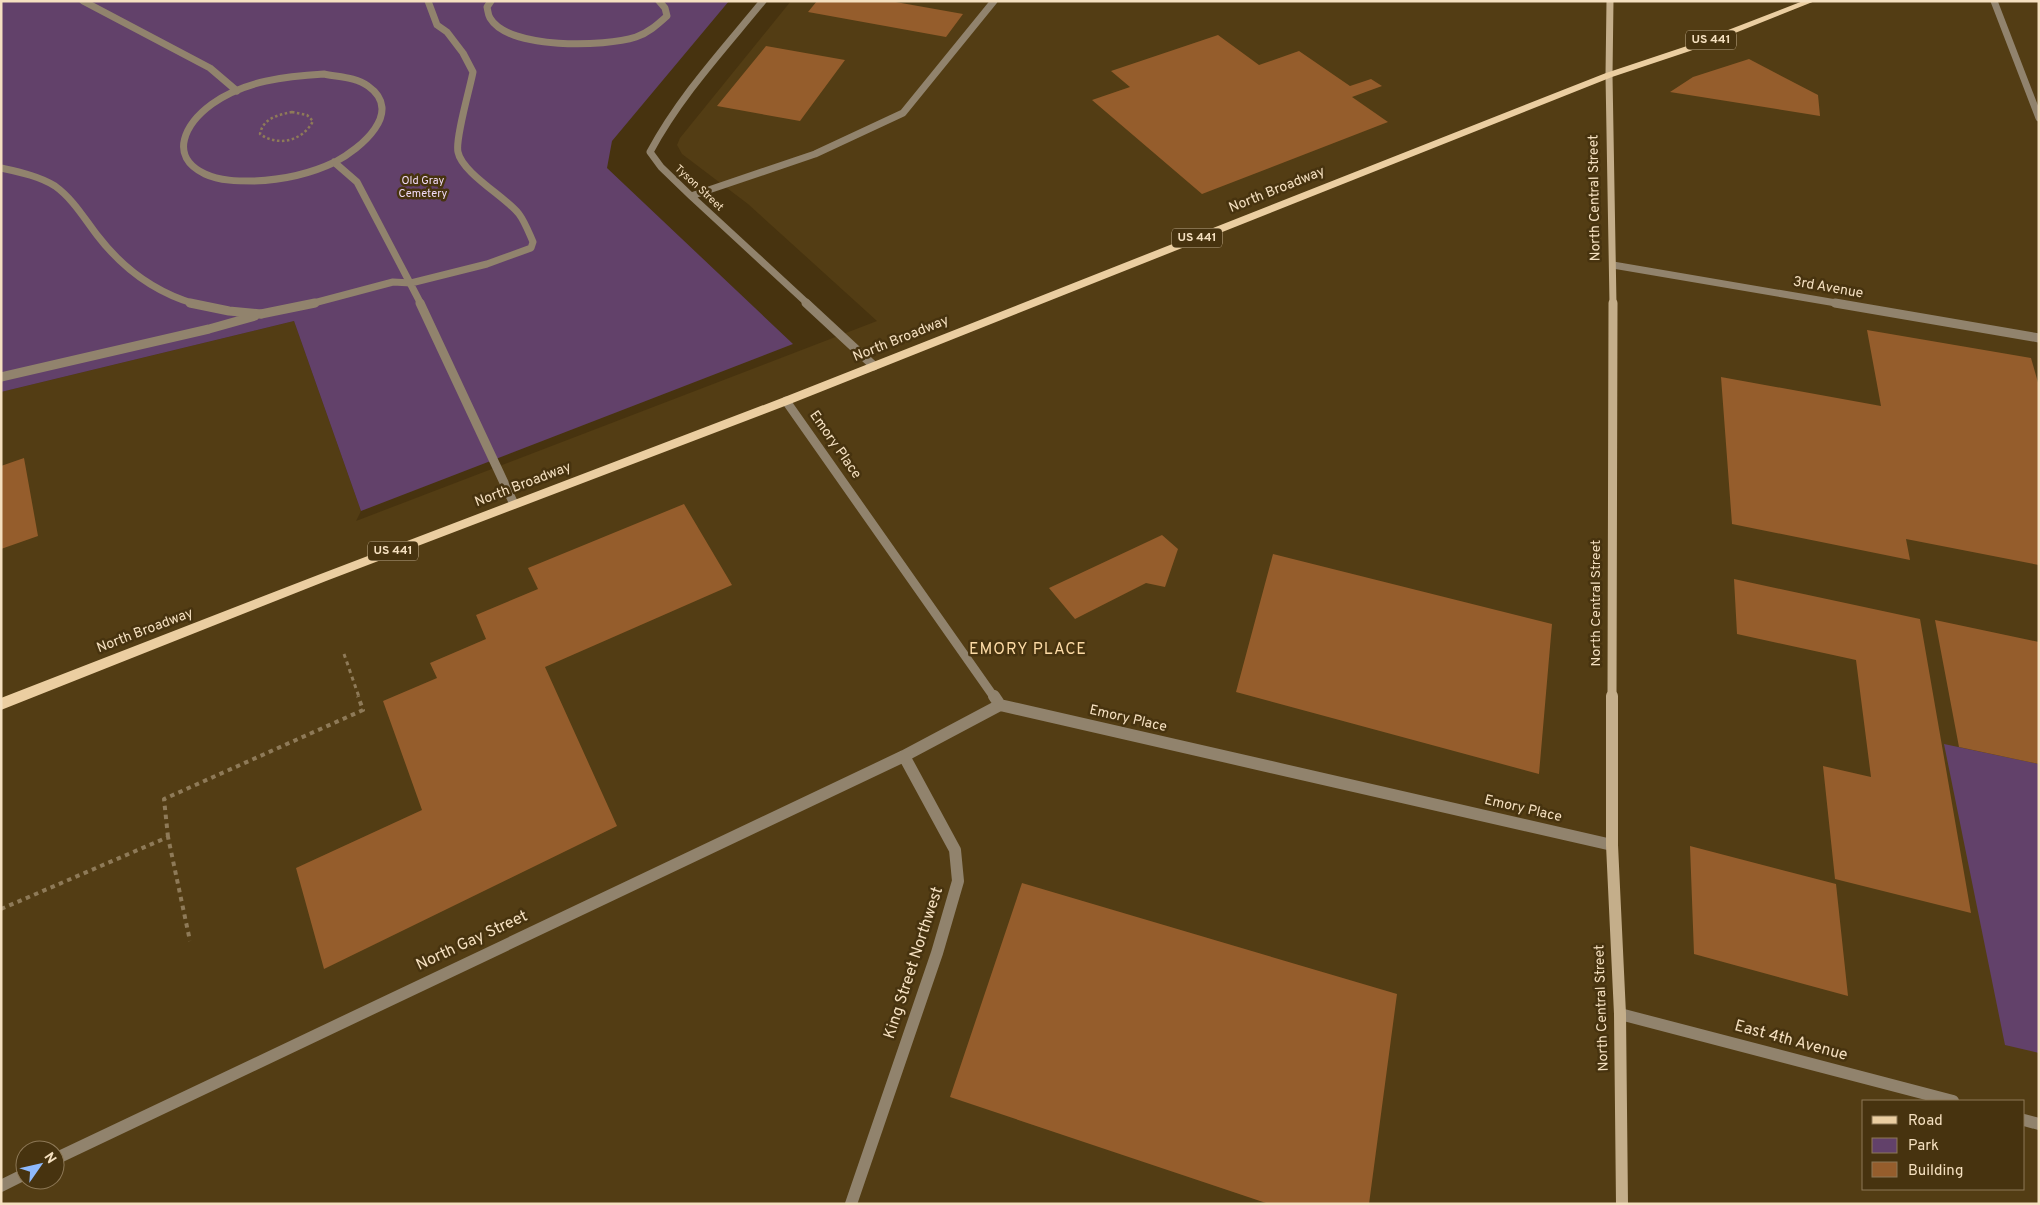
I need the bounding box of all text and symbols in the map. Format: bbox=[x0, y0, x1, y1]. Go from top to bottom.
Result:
road number: US 441 bbox=[1686, 30, 1736, 50]
street label: North Central Street bbox=[1585, 134, 1605, 262]
street label: Tyson Street bbox=[672, 162, 726, 214]
street label: North Broadway bbox=[1227, 163, 1327, 217]
park label: Old Gray Cemetery bbox=[399, 174, 448, 201]
road number: US 441 bbox=[1172, 228, 1222, 248]
street label: 3rd Avenue bbox=[1792, 273, 1864, 303]
street label: North Broadway bbox=[851, 312, 951, 366]
street label: Emory Place bbox=[805, 408, 865, 482]
street label: North Broadway bbox=[472, 459, 574, 511]
street label: North Central Street bbox=[1588, 540, 1605, 666]
road number: US 441 bbox=[368, 542, 418, 560]
street label: North Broadway bbox=[94, 605, 196, 657]
district label: EMORY PLACE bbox=[969, 640, 1087, 660]
street label: Emory Place bbox=[1088, 702, 1168, 736]
street label: Emory Place bbox=[1483, 792, 1563, 826]
street label: King Street Northwest bbox=[880, 884, 948, 1042]
street label: North Gay Street bbox=[413, 906, 531, 976]
street label: North Central Street bbox=[1591, 944, 1613, 1072]
street label: East 4th Avenue bbox=[1732, 1016, 1850, 1066]
legend bbox=[1862, 1100, 2025, 1190]
text: Road bbox=[1908, 1112, 1943, 1131]
text: Park bbox=[1908, 1137, 1939, 1156]
north arrow bbox=[15, 1140, 65, 1190]
text: N bbox=[40, 1150, 59, 1167]
text: Building bbox=[1908, 1162, 1963, 1181]

